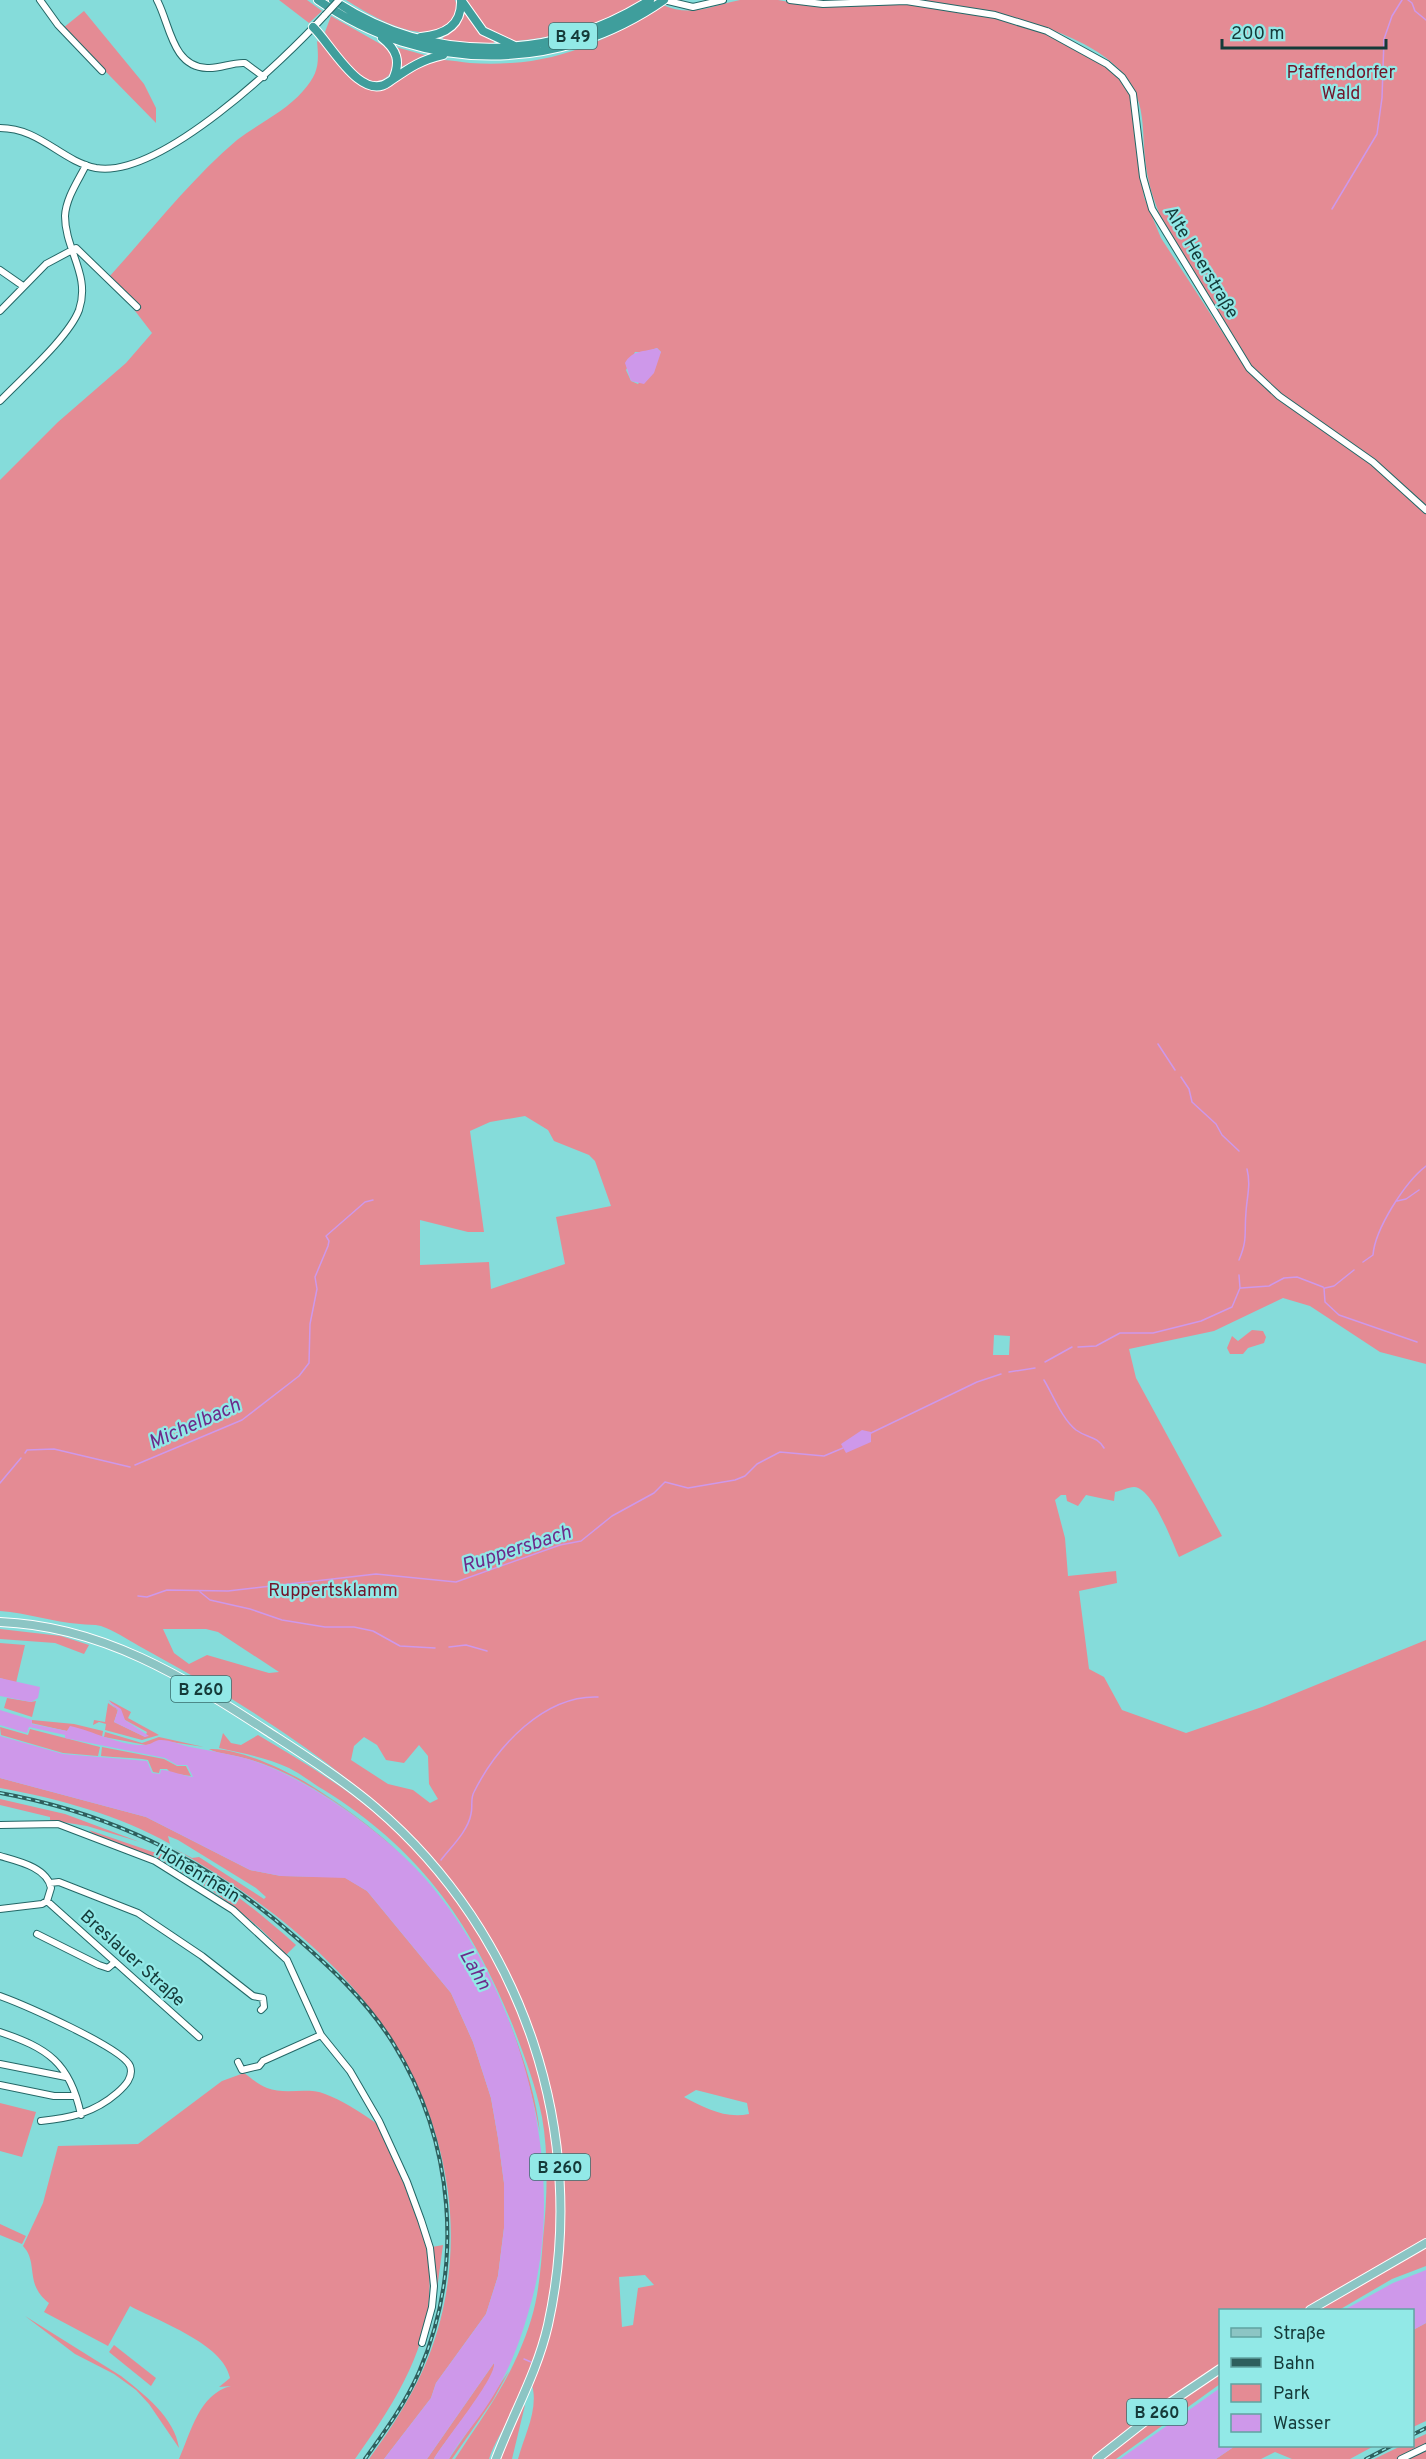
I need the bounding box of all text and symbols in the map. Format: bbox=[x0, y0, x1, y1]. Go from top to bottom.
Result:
scale bar bbox=[1222, 12, 1386, 50]
road number: B 49 bbox=[549, 23, 597, 49]
text: 200 m bbox=[1231, 23, 1284, 46]
park label: Pfaffendorfer Wald bbox=[1287, 62, 1395, 106]
street label: Alte Heerstraße bbox=[1158, 202, 1243, 323]
water label: Michelbach bbox=[145, 1393, 245, 1457]
water label: Ruppersbach bbox=[458, 1520, 575, 1580]
park label: Ruppertsklamm bbox=[268, 1580, 398, 1603]
road number: B 260 bbox=[171, 1676, 231, 1702]
street label: Hohenrhein bbox=[151, 1840, 244, 1909]
street label: Breslauer Straße bbox=[74, 1906, 190, 2013]
water label: Lahn bbox=[452, 1945, 496, 1995]
road number: B 260 bbox=[530, 2154, 590, 2180]
legend bbox=[1219, 2309, 1414, 2447]
text: Straße bbox=[1273, 2323, 1325, 2346]
text: Bahn bbox=[1273, 2353, 1315, 2376]
text: Park bbox=[1273, 2383, 1310, 2406]
road number: B 260 bbox=[1127, 2399, 1187, 2425]
text: Wasser bbox=[1273, 2413, 1331, 2436]

